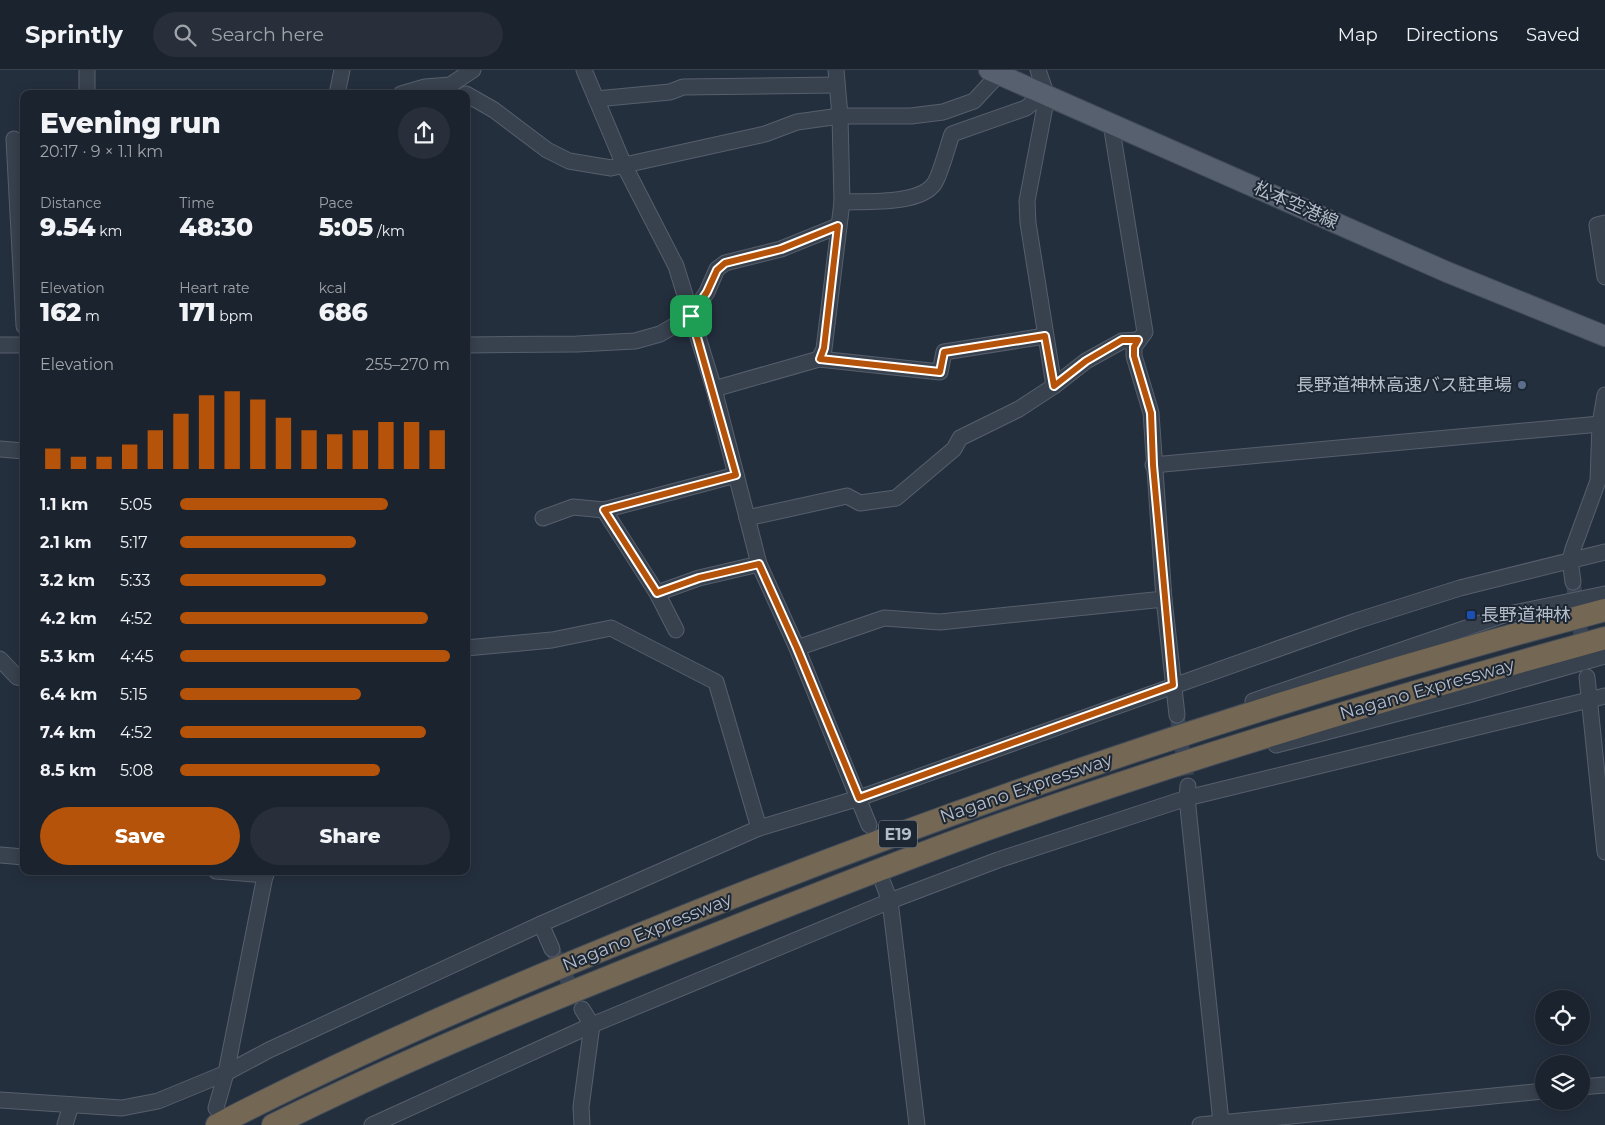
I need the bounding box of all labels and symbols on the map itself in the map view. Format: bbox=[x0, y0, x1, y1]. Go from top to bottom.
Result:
street label: 松本空港線 bbox=[1250, 177, 1342, 233]
pin bbox=[670, 295, 712, 337]
place label: 長野道神林高速バス駐車場 bbox=[1296, 374, 1512, 396]
marker: 長野道神林高速バス駐車場 bbox=[1516, 379, 1528, 391]
place label: 長野道神林 bbox=[1481, 604, 1571, 626]
marker: 長野道神林 bbox=[1465, 609, 1477, 621]
street label: Nagano Expressway bbox=[1337, 653, 1517, 724]
street label: Nagano Expressway bbox=[937, 748, 1115, 828]
road number: E19 bbox=[879, 821, 917, 848]
street label: Nagano Expressway bbox=[559, 888, 735, 976]

